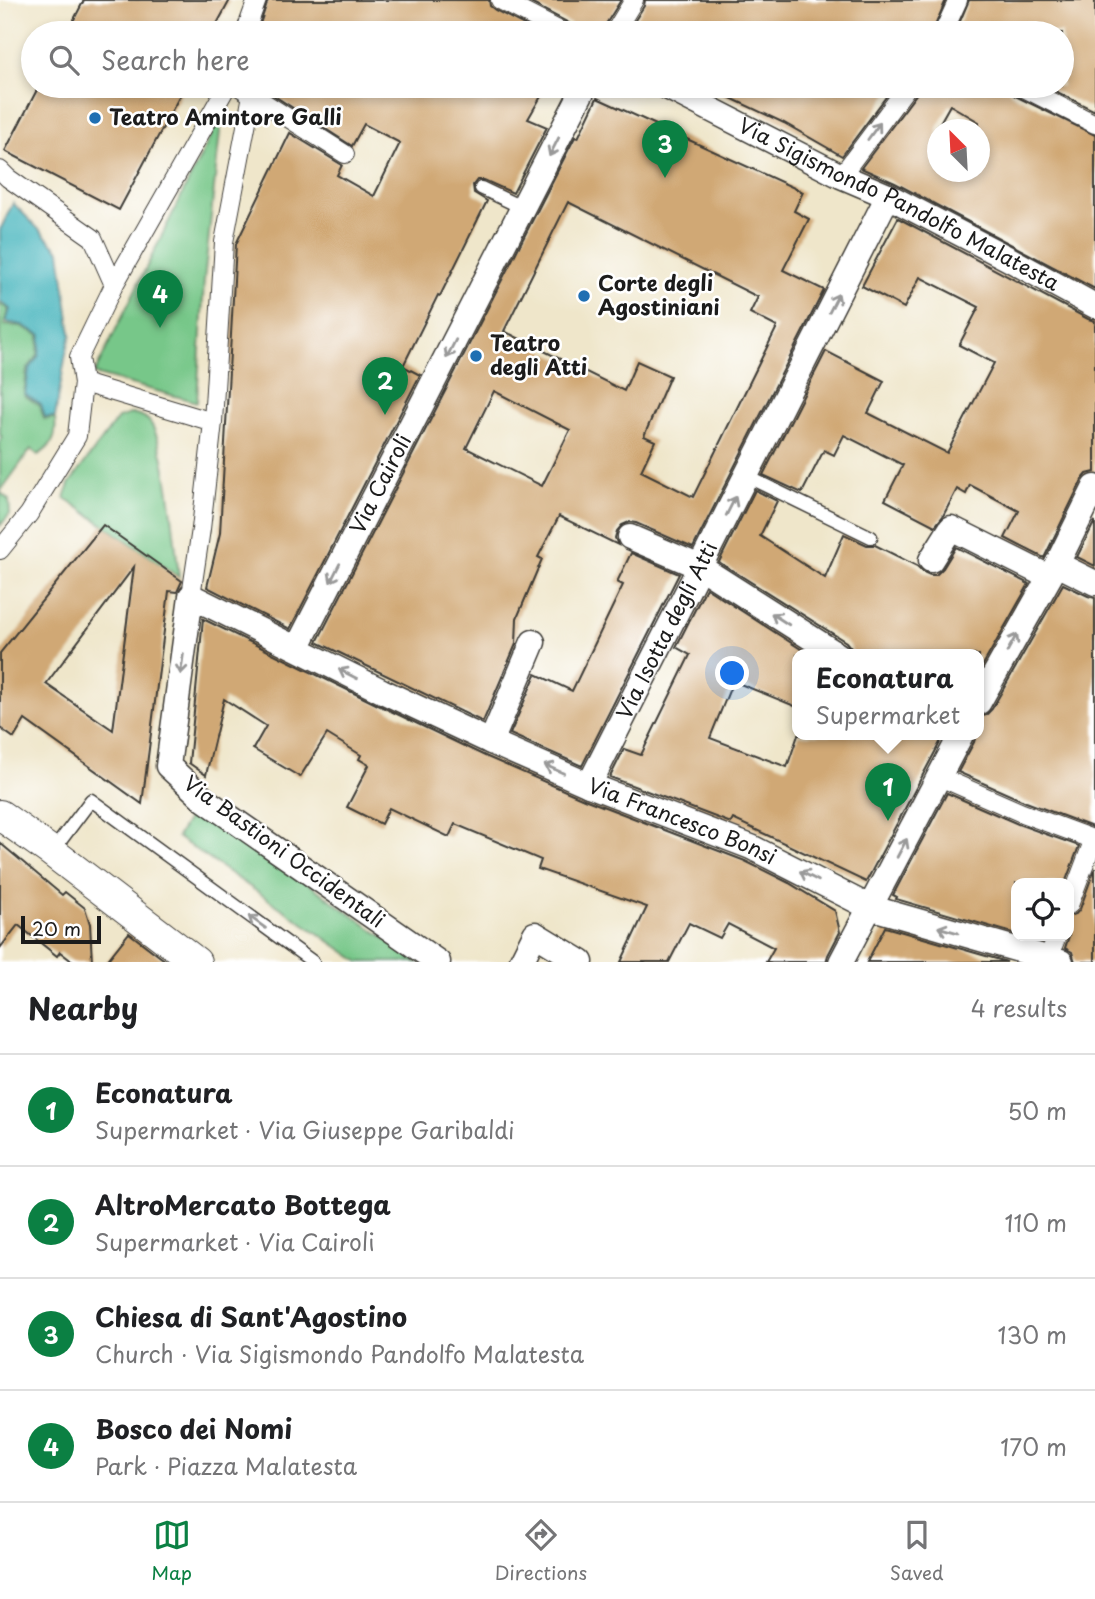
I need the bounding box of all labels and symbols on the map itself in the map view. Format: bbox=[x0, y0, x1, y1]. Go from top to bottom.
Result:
place label: Teatro Amintore Galli bbox=[109, 100, 342, 132]
street label: Via Sigismondo Pandolfo Malatesta bbox=[733, 108, 1066, 298]
marker: Teatro Amintore Galli bbox=[87, 110, 103, 126]
north arrow bbox=[927, 119, 990, 182]
pin: 3 bbox=[642, 120, 688, 178]
one-way arrow bbox=[867, 122, 882, 141]
one-way arrow bbox=[547, 136, 561, 156]
place label: Corte degli Agostiniani bbox=[598, 266, 719, 322]
pin: 4 bbox=[137, 270, 183, 328]
marker: Corte degli Agostiniani bbox=[576, 288, 592, 304]
one-way arrow bbox=[827, 294, 841, 314]
place label: Teatro degli Atti bbox=[490, 326, 587, 382]
one-way arrow bbox=[443, 338, 457, 359]
marker: Teatro degli Atti bbox=[468, 348, 484, 364]
pin: 2 bbox=[362, 357, 408, 415]
street label: Via Cairoli bbox=[340, 428, 418, 539]
one-way arrow bbox=[724, 496, 738, 517]
street label: Via Isotta degli Atti bbox=[607, 535, 724, 724]
one-way arrow bbox=[328, 562, 342, 583]
one-way arrow bbox=[771, 611, 791, 625]
one-way arrow bbox=[1005, 633, 1019, 653]
one-way arrow bbox=[175, 652, 188, 675]
your location bbox=[715, 656, 749, 690]
one-way arrow bbox=[338, 666, 359, 680]
one-way arrow bbox=[544, 762, 565, 775]
pin: 1 bbox=[865, 763, 911, 821]
street label: Via Bastioni Occidentali bbox=[178, 766, 393, 935]
street label: Via Francesco Bonsi bbox=[584, 768, 783, 871]
one-way arrow bbox=[896, 838, 910, 858]
one-way arrow bbox=[799, 869, 820, 883]
scale bar bbox=[21, 913, 102, 945]
one-way arrow bbox=[248, 915, 267, 929]
one-way arrow bbox=[937, 923, 960, 936]

